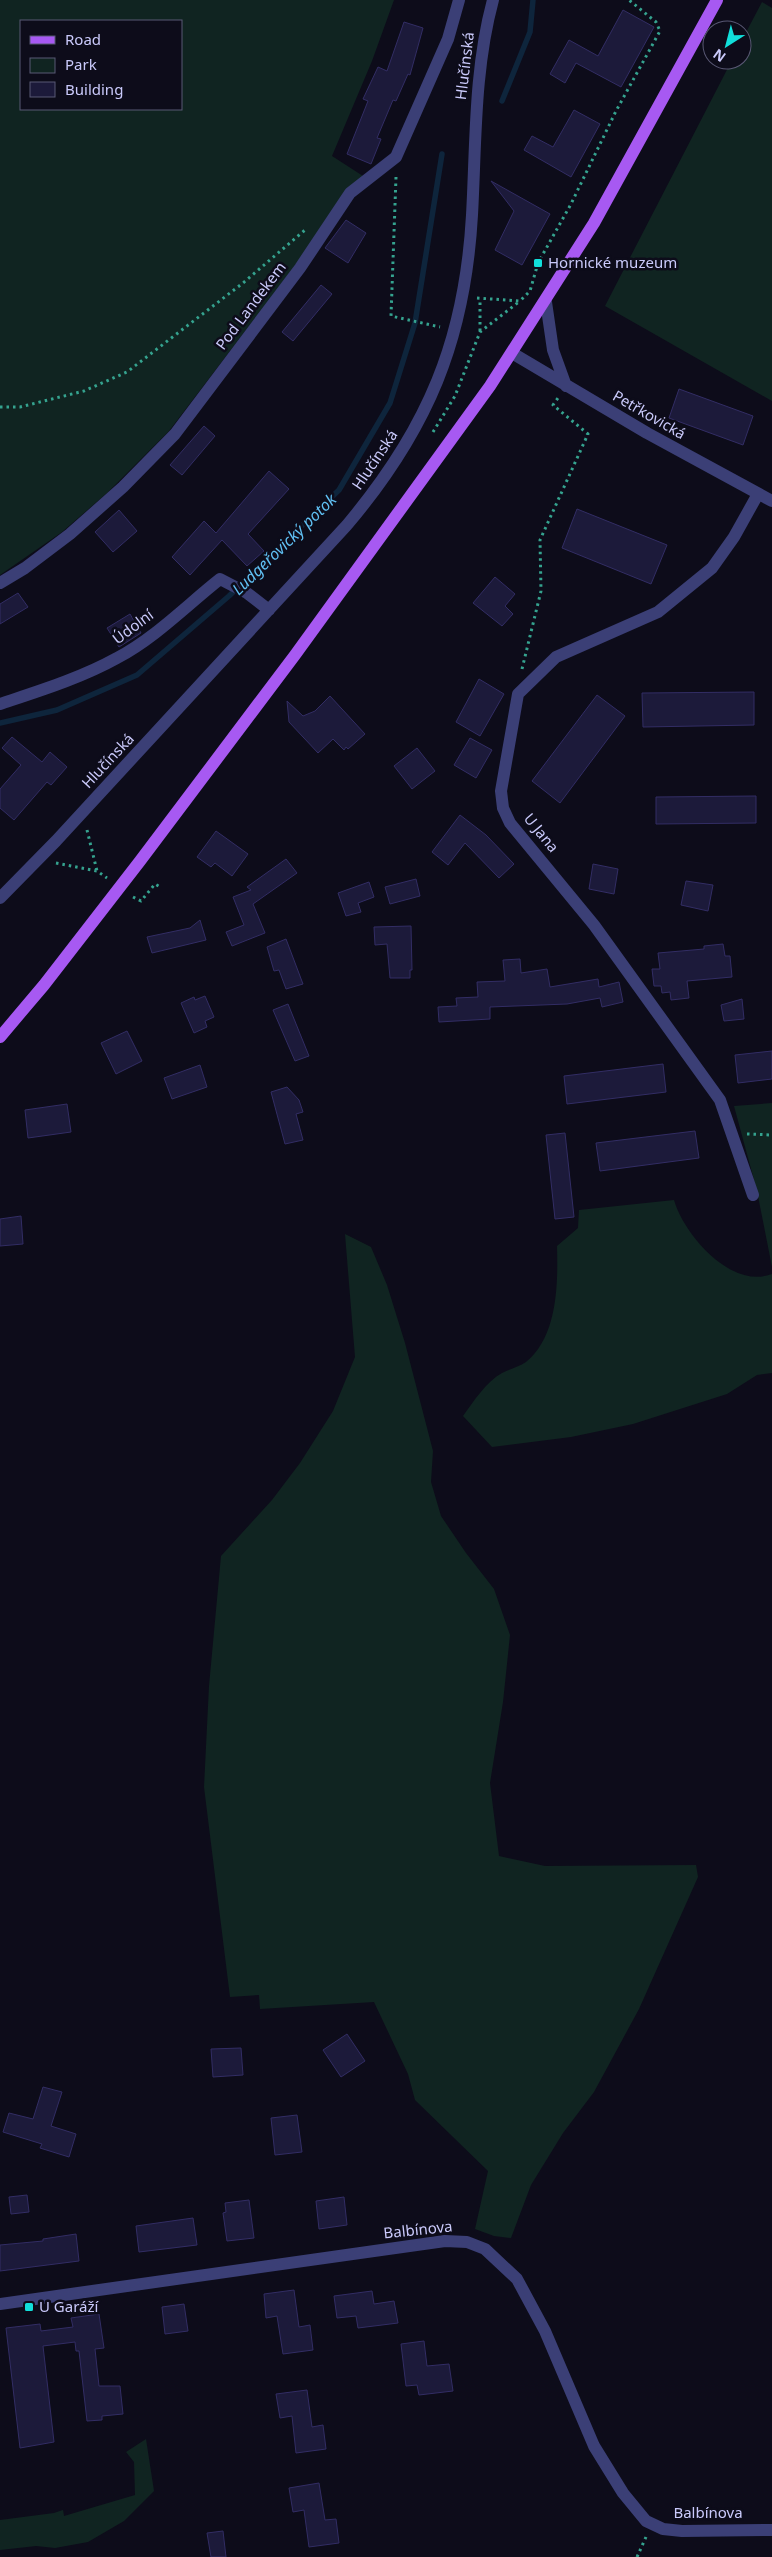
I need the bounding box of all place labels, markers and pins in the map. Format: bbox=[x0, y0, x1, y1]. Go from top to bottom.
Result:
place label: Hornické muzeum bbox=[548, 252, 677, 272]
marker: Hornické muzeum bbox=[532, 257, 544, 269]
place label: U Garáží bbox=[39, 2296, 100, 2316]
marker: U Garáží bbox=[23, 2301, 35, 2313]

